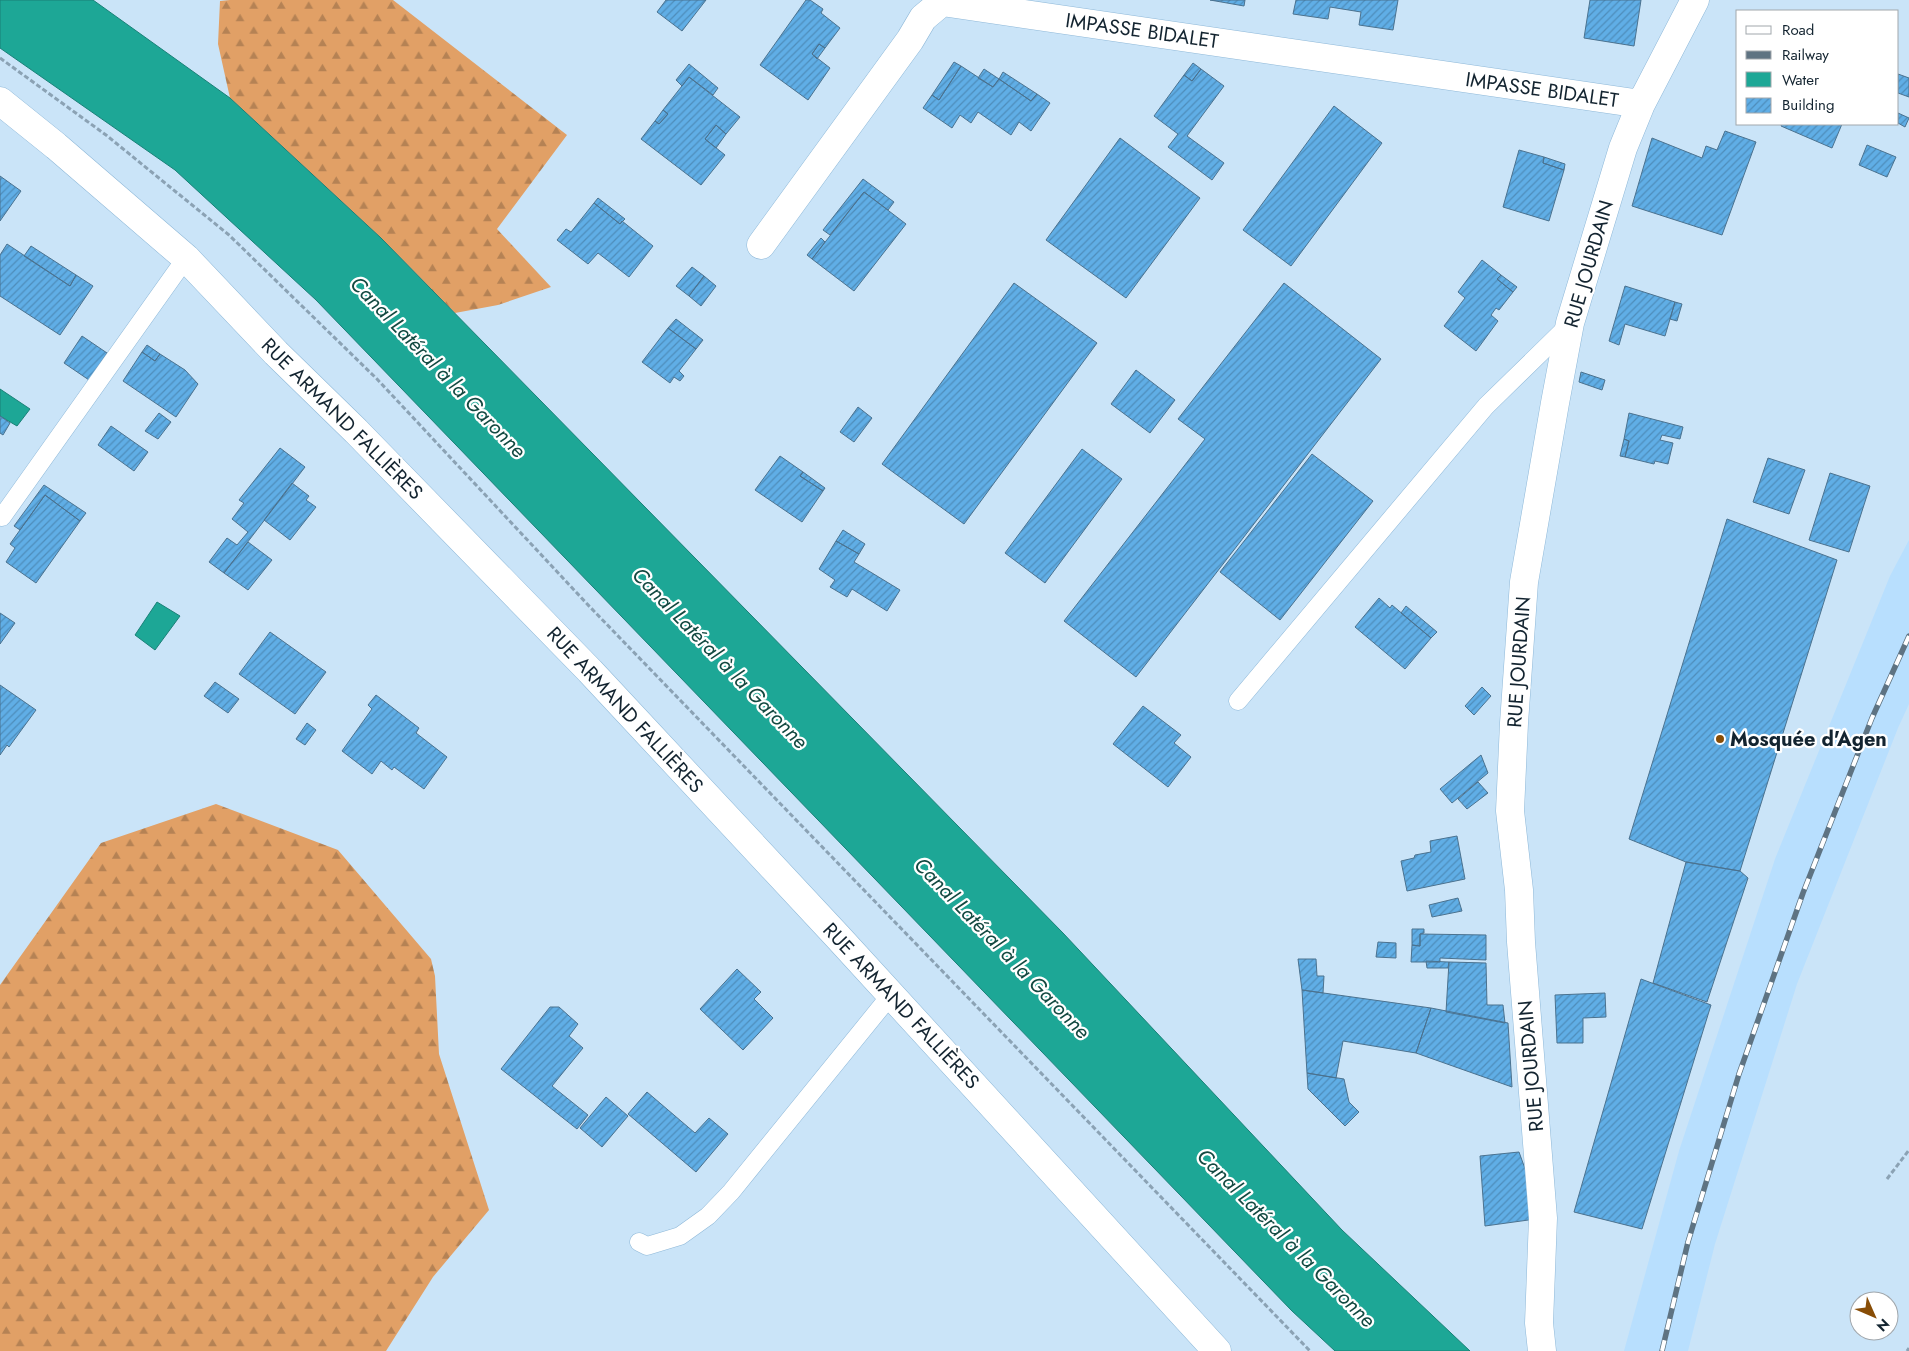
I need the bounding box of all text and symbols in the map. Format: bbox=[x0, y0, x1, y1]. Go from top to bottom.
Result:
street label: IMPASSE BIDALET bbox=[1064, 6, 1221, 56]
legend bbox=[1736, 10, 1899, 125]
text: Road bbox=[1782, 19, 1814, 41]
text: Railway bbox=[1782, 44, 1829, 66]
street label: IMPASSE BIDALET bbox=[1464, 65, 1621, 115]
text: Water bbox=[1782, 69, 1820, 91]
text: Building bbox=[1782, 94, 1834, 116]
street label: RUE JOURDAIN bbox=[1557, 197, 1621, 331]
water label: Canal Latéral à la Garonne bbox=[343, 269, 533, 465]
street label: RUE ARMAND FALLIÈRES bbox=[255, 332, 430, 507]
water label: Canal Latéral à la Garonne bbox=[625, 560, 815, 756]
street label: RUE JOURDAIN bbox=[1500, 595, 1538, 729]
street label: RUE ARMAND FALLIÈRES bbox=[540, 620, 710, 800]
place label: Mosquée d'Agen bbox=[1730, 725, 1887, 754]
marker: Mosquée d'Agen bbox=[1714, 733, 1726, 745]
water label: Canal Latéral à la Garonne bbox=[907, 850, 1097, 1046]
street label: RUE ARMAND FALLIÈRES bbox=[816, 916, 986, 1096]
street label: RUE JOURDAIN bbox=[1511, 999, 1551, 1133]
water label: Canal Latéral à la Garonne bbox=[1190, 1142, 1383, 1335]
north arrow bbox=[1849, 1291, 1899, 1341]
text: N bbox=[1872, 1314, 1894, 1336]

